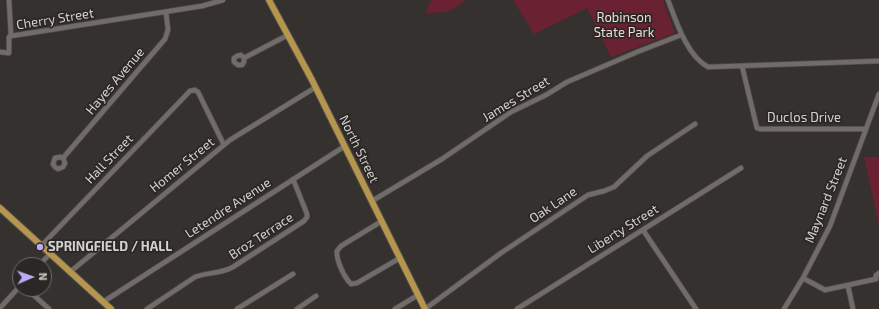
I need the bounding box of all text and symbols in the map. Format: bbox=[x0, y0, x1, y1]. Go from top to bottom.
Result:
street label: Cherry Street bbox=[15, 5, 95, 33]
park label: Robinson State Park bbox=[594, 10, 654, 41]
street label: Hayes Avenue bbox=[82, 44, 148, 118]
street label: James Street bbox=[480, 73, 552, 125]
street label: Duclos Drive bbox=[767, 110, 841, 126]
street label: North Street bbox=[336, 113, 382, 185]
street label: Hall Street bbox=[82, 131, 136, 187]
street label: Homer Street bbox=[147, 134, 217, 196]
street label: Maynard Street bbox=[802, 155, 850, 245]
street label: Letendre Avenue bbox=[182, 174, 274, 242]
street label: Oak Lane bbox=[526, 184, 580, 226]
street label: Liberty Street bbox=[585, 201, 661, 257]
street label: Broz Terrace bbox=[226, 209, 296, 263]
place label: SPRINGFIELD / HALL bbox=[48, 239, 172, 255]
marker: SPRINGFIELD / HALL bbox=[35, 242, 45, 252]
north arrow bbox=[12, 257, 52, 297]
text: N bbox=[37, 272, 50, 281]

